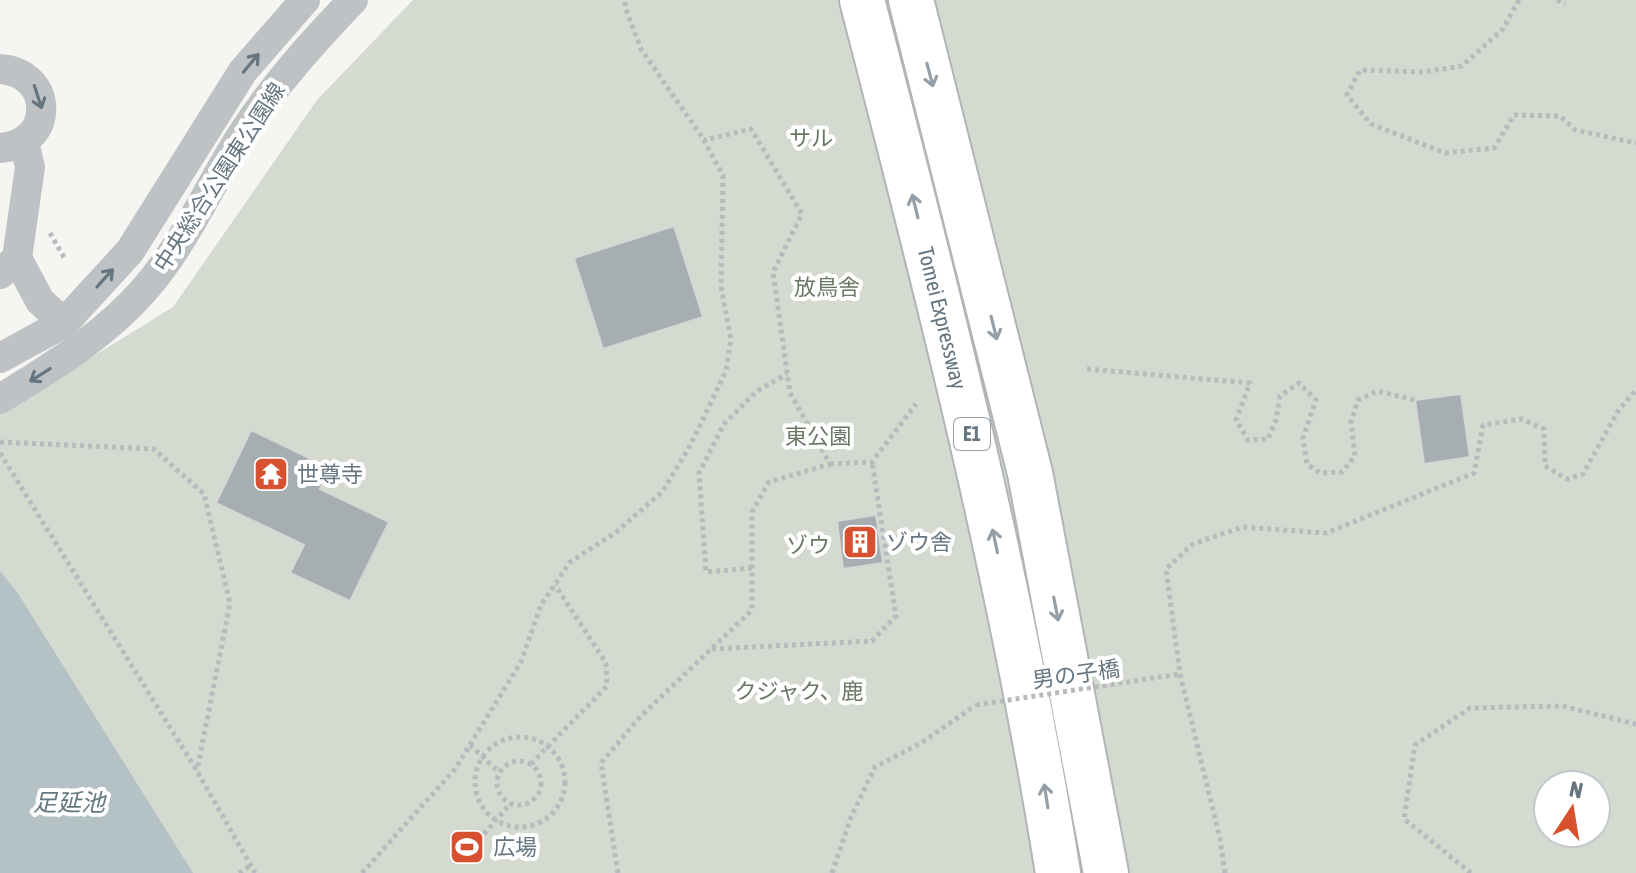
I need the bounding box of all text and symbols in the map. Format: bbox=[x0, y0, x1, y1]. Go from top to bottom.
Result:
one-way arrow bbox=[242, 54, 260, 74]
one-way arrow bbox=[924, 62, 939, 88]
street label: 中央総合公園東公園線 bbox=[148, 78, 290, 276]
one-way arrow bbox=[31, 84, 46, 109]
park label: サル bbox=[789, 125, 833, 151]
one-way arrow bbox=[907, 194, 922, 220]
street label: Tomei Expressway bbox=[913, 244, 972, 392]
one-way arrow bbox=[96, 269, 114, 289]
park label: 放鳥舎 bbox=[794, 274, 860, 300]
one-way arrow bbox=[988, 314, 1003, 340]
one-way arrow bbox=[29, 367, 52, 383]
road number: E1 bbox=[954, 418, 990, 450]
park label: 東公園 bbox=[785, 423, 851, 449]
temple icon: 世尊寺 bbox=[252, 455, 290, 493]
place label: 世尊寺 bbox=[297, 461, 363, 487]
building icon: ゾウ舎 bbox=[841, 523, 879, 561]
place label: ゾウ舎 bbox=[886, 529, 952, 555]
one-way arrow bbox=[987, 529, 1002, 554]
park label: ゾウ bbox=[786, 532, 830, 558]
one-way arrow bbox=[1049, 596, 1064, 621]
street label: 男の子橋 bbox=[1031, 655, 1121, 693]
park label: クジャク、鹿 bbox=[735, 678, 863, 704]
north arrow bbox=[1532, 769, 1612, 849]
text: N bbox=[1567, 775, 1585, 804]
one-way arrow bbox=[1038, 784, 1053, 809]
water label: 足延池 bbox=[33, 789, 107, 816]
sports icon: 広場 bbox=[448, 828, 486, 866]
place label: 広場 bbox=[493, 834, 537, 860]

